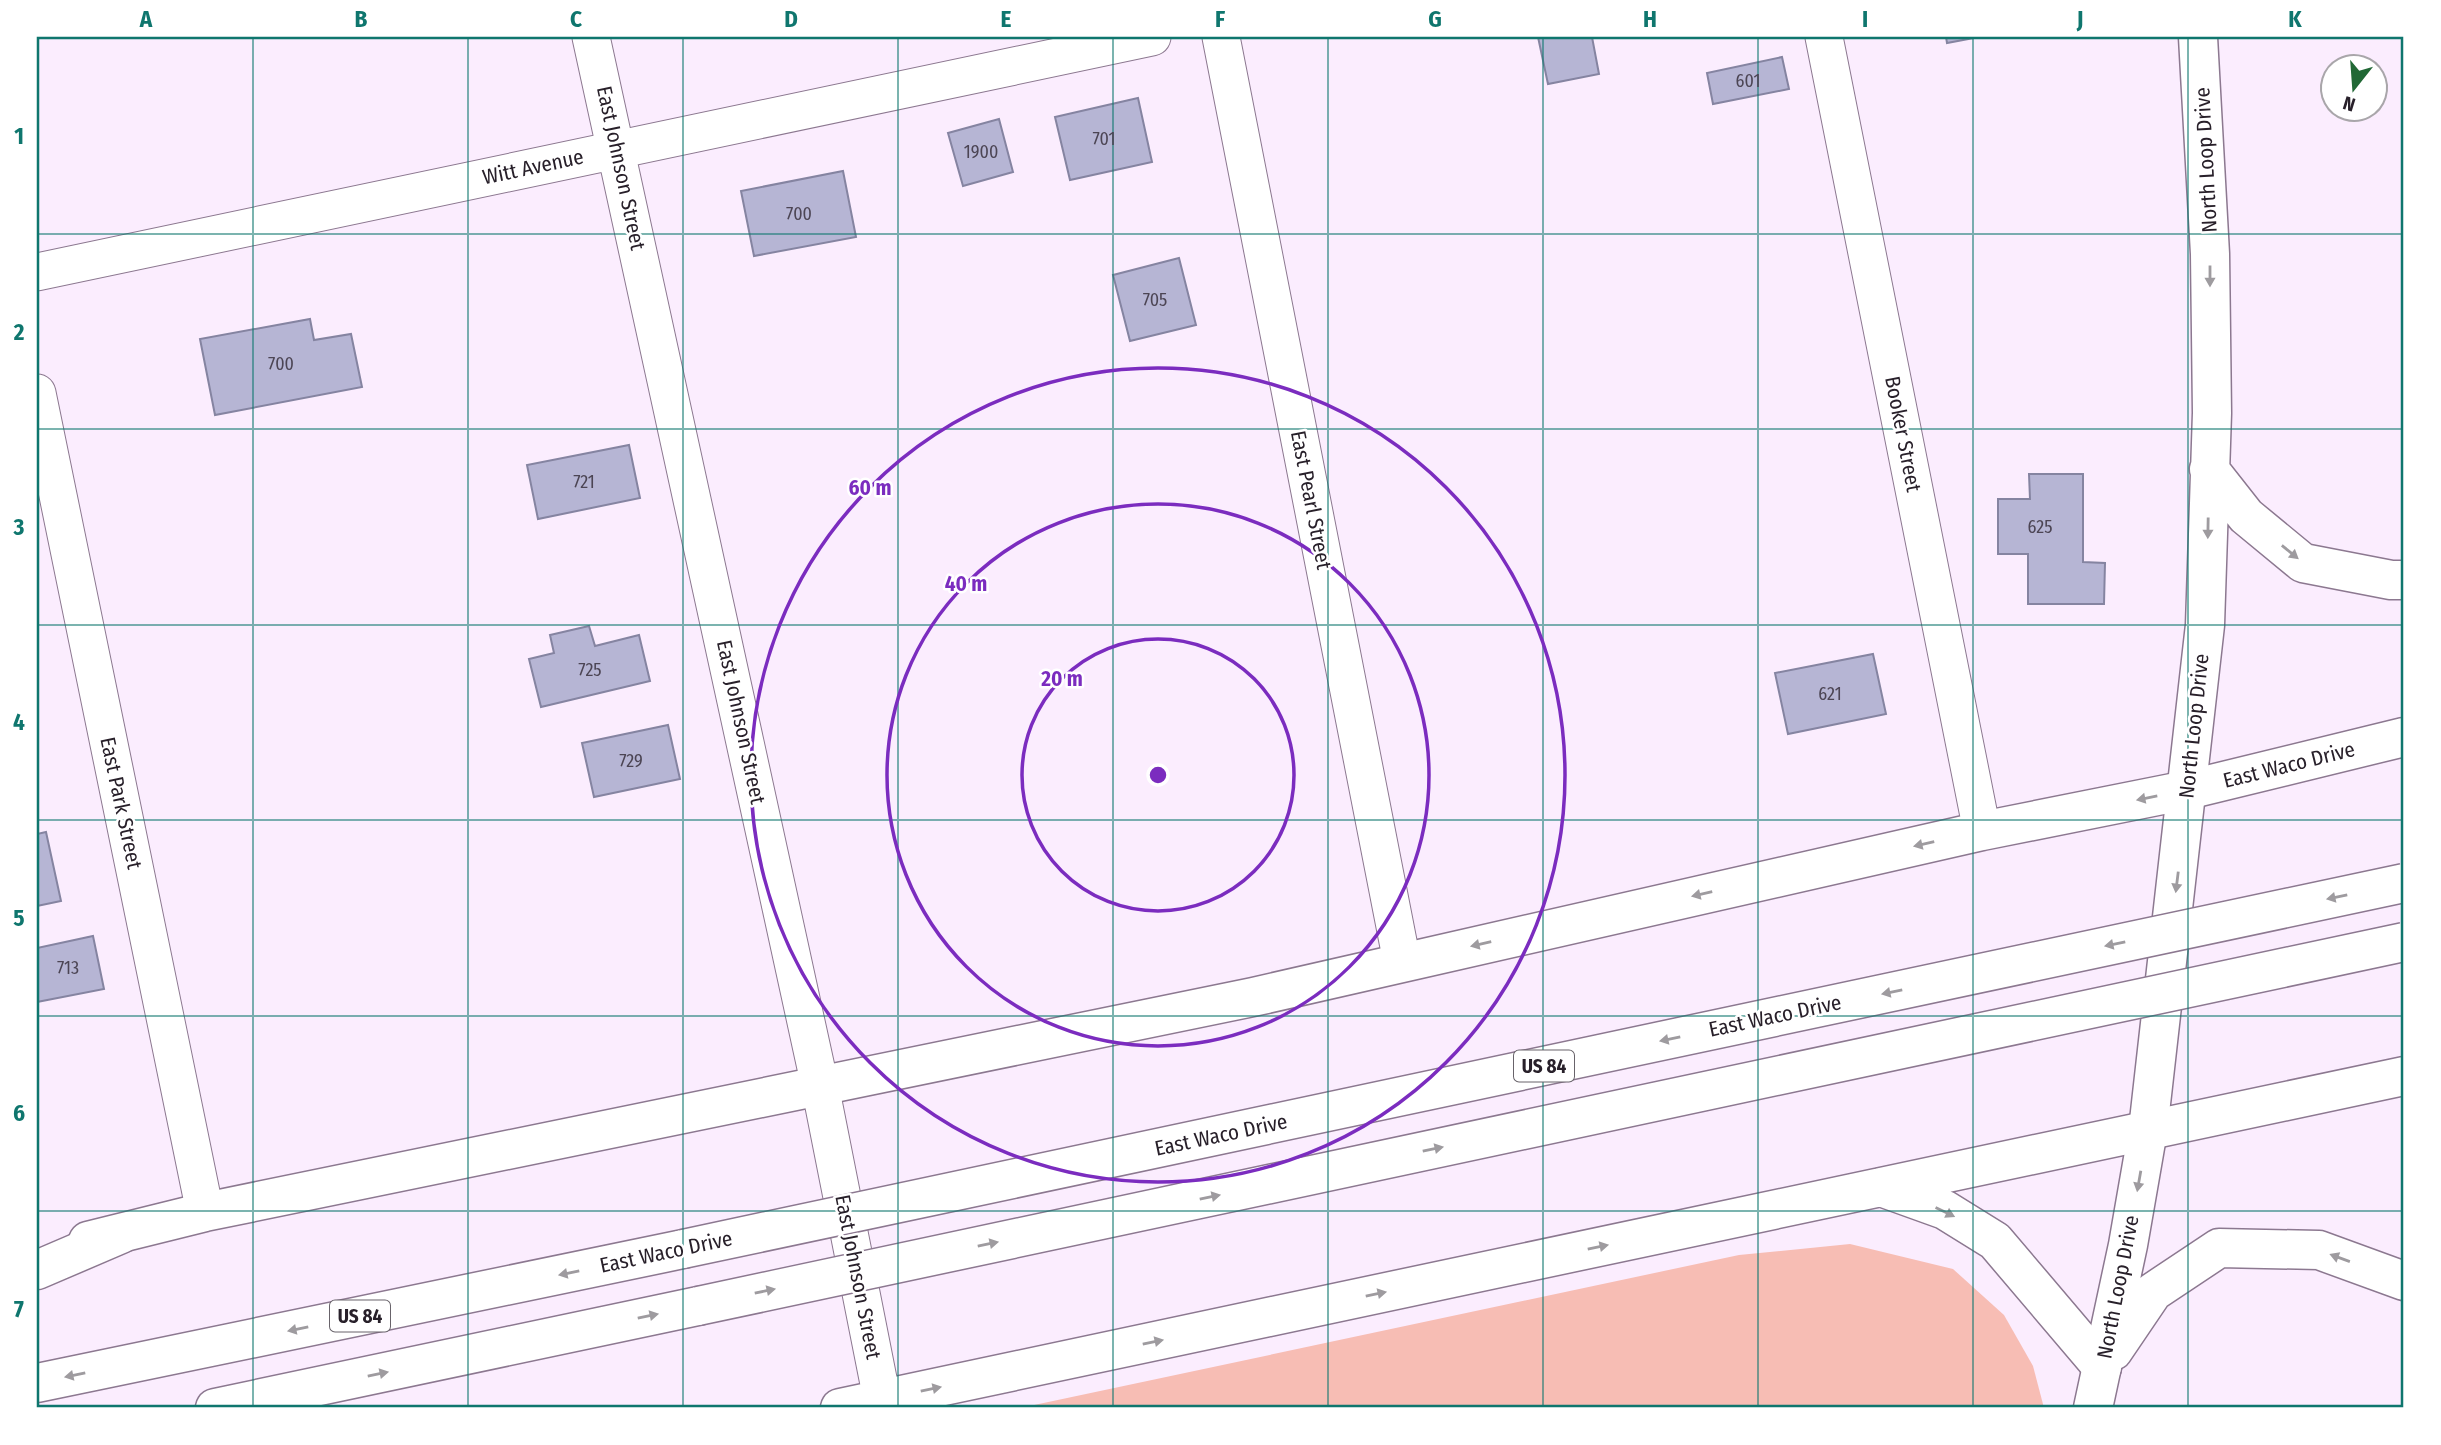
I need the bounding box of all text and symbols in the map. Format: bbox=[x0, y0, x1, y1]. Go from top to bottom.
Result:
text: A bbox=[139, 5, 153, 33]
text: B bbox=[355, 5, 368, 33]
text: C bbox=[570, 5, 582, 33]
text: D bbox=[784, 5, 798, 33]
text: E bbox=[1001, 5, 1012, 33]
text: F bbox=[1215, 5, 1225, 33]
text: G bbox=[1428, 5, 1442, 33]
text: H bbox=[1643, 5, 1657, 33]
text: I bbox=[1862, 5, 1868, 33]
text: J bbox=[2076, 5, 2083, 33]
text: K bbox=[2288, 5, 2302, 33]
north arrow bbox=[2318, 52, 2388, 122]
house number: 601 bbox=[1736, 70, 1760, 92]
street label: East Johnson Street bbox=[591, 84, 651, 253]
street label: North Loop Drive bbox=[2189, 87, 2223, 233]
text: N bbox=[2340, 91, 2358, 116]
text: 1 bbox=[14, 122, 24, 150]
house number: 701 bbox=[1092, 128, 1116, 150]
house number: 1900 bbox=[964, 141, 998, 163]
street label: Witt Avenue bbox=[480, 144, 586, 190]
house number: 700 bbox=[786, 203, 812, 225]
one-way arrow bbox=[2205, 265, 2216, 287]
house number: 705 bbox=[1143, 289, 1167, 311]
text: 2 bbox=[13, 318, 25, 346]
house number: 700 bbox=[268, 353, 294, 375]
street label: Booker Street bbox=[1879, 374, 1927, 494]
street label: East Pearl Street bbox=[1285, 428, 1337, 572]
house number: 721 bbox=[573, 471, 595, 493]
text: 60 m bbox=[849, 475, 891, 501]
text: 3 bbox=[13, 513, 25, 541]
house number: 625 bbox=[2028, 516, 2052, 538]
one-way arrow bbox=[2202, 517, 2214, 539]
one-way arrow bbox=[2281, 545, 2299, 560]
text: 40 m bbox=[945, 571, 987, 597]
street label: East Johnson Street bbox=[711, 638, 771, 807]
street label: North Loop Drive bbox=[2173, 652, 2215, 800]
house number: 725 bbox=[578, 659, 602, 681]
text: 20 m bbox=[1040, 666, 1083, 692]
house number: 621 bbox=[1818, 683, 1842, 705]
text: 4 bbox=[13, 708, 25, 736]
street label: East Park Street bbox=[94, 735, 148, 872]
street label: East Waco Drive bbox=[2220, 736, 2358, 794]
house number: 729 bbox=[619, 750, 643, 772]
centre of rings bbox=[1146, 763, 1170, 787]
one-way arrow bbox=[2136, 792, 2158, 803]
one-way arrow bbox=[1913, 838, 1935, 849]
one-way arrow bbox=[2171, 871, 2182, 893]
one-way arrow bbox=[1691, 889, 1713, 900]
one-way arrow bbox=[2326, 891, 2348, 902]
text: 5 bbox=[13, 904, 25, 932]
one-way arrow bbox=[1469, 939, 1491, 950]
one-way arrow bbox=[2104, 939, 2126, 950]
house number: 713 bbox=[57, 957, 79, 979]
one-way arrow bbox=[1881, 986, 1903, 997]
street label: East Waco Drive bbox=[1706, 989, 1844, 1043]
one-way arrow bbox=[1659, 1033, 1681, 1044]
road number: US 84 bbox=[1514, 1050, 1574, 1082]
text: 6 bbox=[13, 1099, 25, 1127]
street label: East Waco Drive bbox=[1152, 1108, 1290, 1162]
one-way arrow bbox=[1422, 1144, 1444, 1155]
one-way arrow bbox=[2133, 1170, 2144, 1192]
one-way arrow bbox=[1199, 1191, 1221, 1202]
street label: East Johnson Street bbox=[829, 1193, 887, 1362]
one-way arrow bbox=[1935, 1206, 1955, 1217]
street label: North Loop Drive bbox=[2091, 1213, 2145, 1361]
street label: East Waco Drive bbox=[597, 1225, 735, 1279]
one-way arrow bbox=[977, 1238, 999, 1249]
one-way arrow bbox=[1587, 1242, 1609, 1253]
one-way arrow bbox=[2330, 1252, 2351, 1263]
one-way arrow bbox=[558, 1267, 580, 1278]
one-way arrow bbox=[754, 1286, 776, 1297]
one-way arrow bbox=[1365, 1289, 1387, 1300]
text: 7 bbox=[14, 1295, 24, 1323]
road number: US 84 bbox=[330, 1300, 390, 1332]
one-way arrow bbox=[637, 1311, 659, 1322]
one-way arrow bbox=[287, 1323, 309, 1334]
one-way arrow bbox=[1142, 1336, 1164, 1347]
one-way arrow bbox=[367, 1368, 389, 1379]
one-way arrow bbox=[64, 1370, 86, 1381]
one-way arrow bbox=[920, 1383, 942, 1394]

